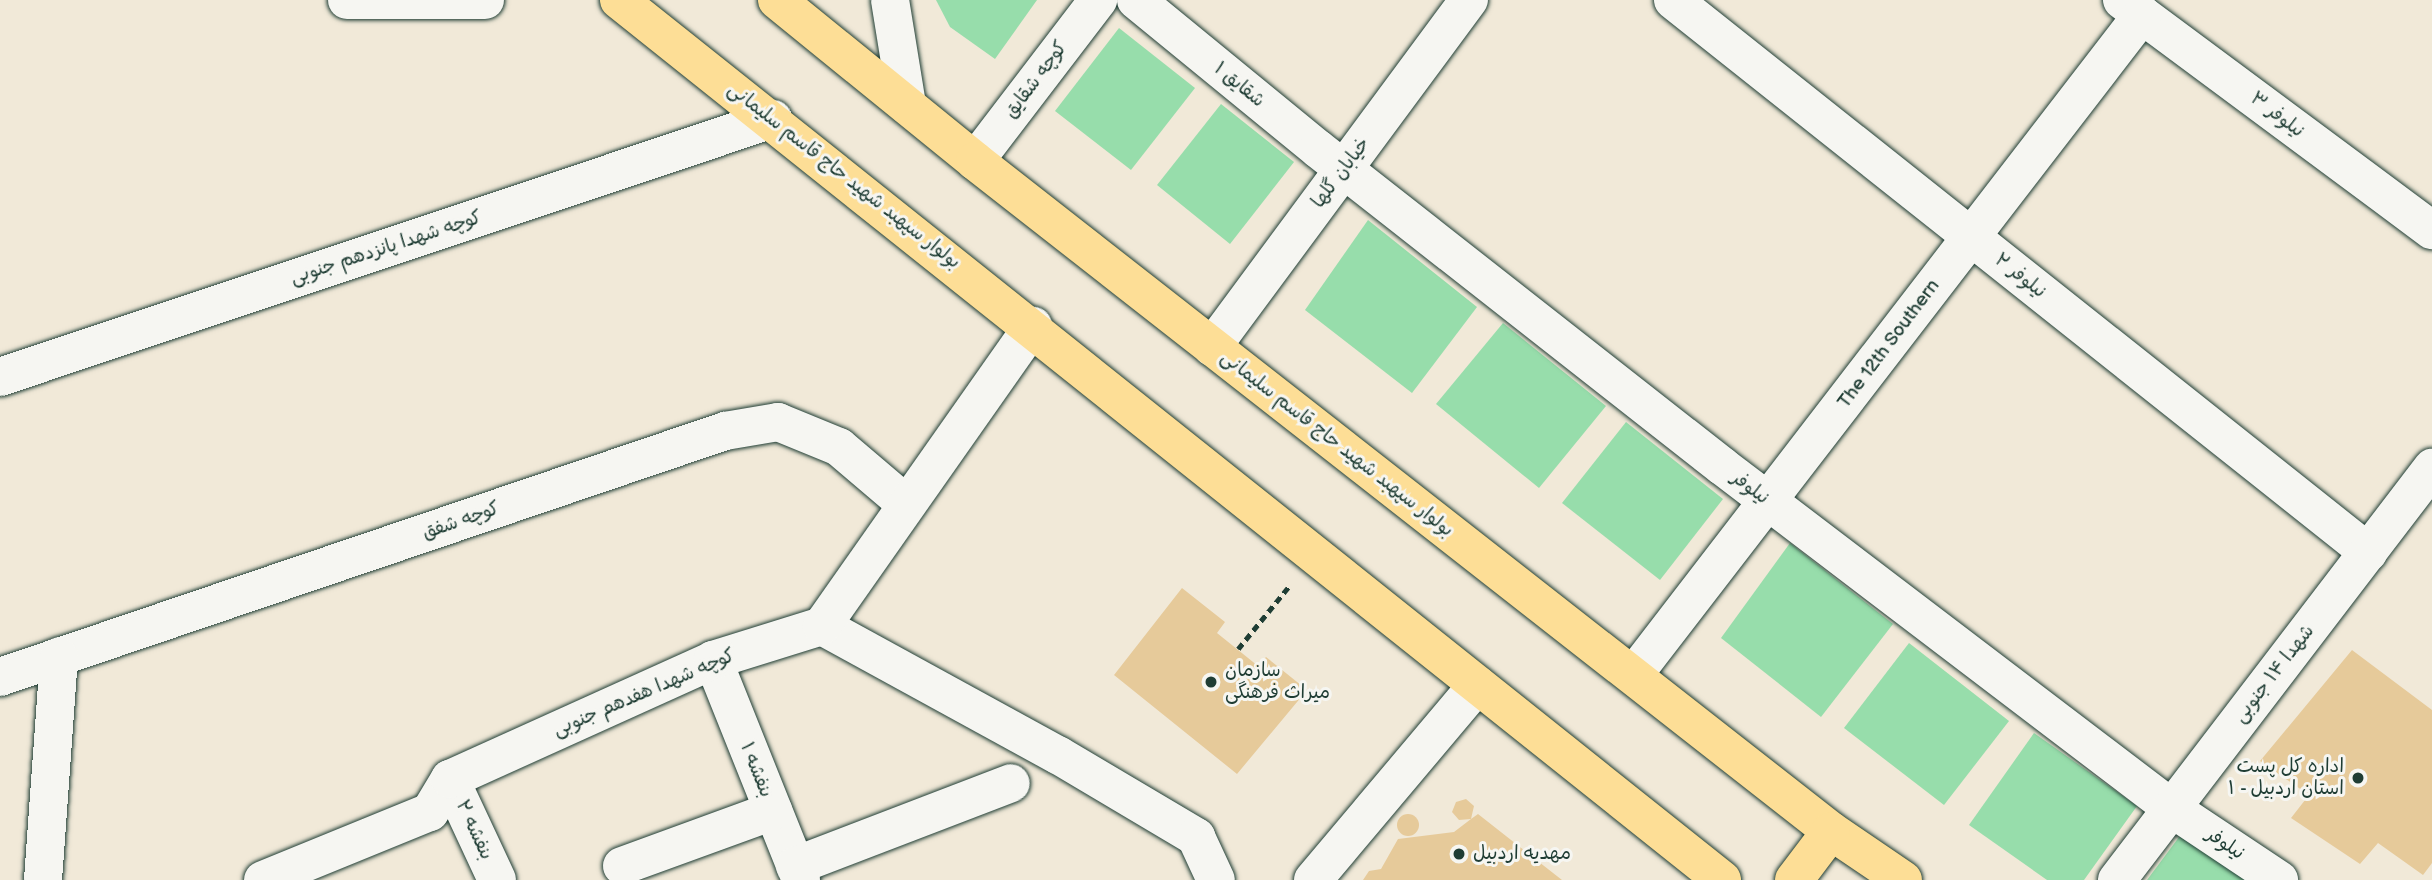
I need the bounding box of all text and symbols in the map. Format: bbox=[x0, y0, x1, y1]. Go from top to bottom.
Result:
street label: کوچه شقایق bbox=[1000, 37, 1072, 123]
street label: شقایق ۱ bbox=[1209, 58, 1269, 112]
street label: بولوار سپهبد شهید حاج قاسم سلیمانی bbox=[723, 78, 965, 274]
street label: نیلوفر ۳ bbox=[2245, 87, 2309, 143]
street label: خیابان گلها bbox=[1307, 133, 1375, 213]
street label: کوچه شهدا پانزدهم جنوبی bbox=[288, 206, 484, 290]
street label: نیلوفر ۲ bbox=[1990, 249, 2050, 303]
street label: The 12th Southern bbox=[1833, 275, 1945, 413]
street label: بولوار سپهبد شهید حاج قاسم سلیمانی bbox=[1216, 346, 1458, 542]
street label: نیلوفر bbox=[1727, 466, 1773, 510]
street label: کوچه شفق bbox=[419, 497, 503, 545]
street label: شهدا ۱۴ جنوبی bbox=[2229, 621, 2319, 727]
street label: کوچه شهدا هفدهم جنوبی bbox=[550, 644, 738, 742]
place label: سازمان میراث فرهنگی bbox=[1225, 660, 1330, 704]
marker: سازمان میراث فرهنگی bbox=[1203, 674, 1219, 690]
street label: بنفشه ۱ bbox=[735, 739, 777, 801]
place label: اداره کل پست استان اردبیل - ۱ bbox=[2226, 756, 2344, 800]
marker: اداره کل پست استان اردبیل - ۱ bbox=[2350, 770, 2366, 786]
street label: بنفشه ۲ bbox=[450, 797, 498, 863]
street label: نیلوفر bbox=[2202, 823, 2248, 865]
place label: مهدیه اردبیل bbox=[1473, 843, 1571, 865]
marker: مهدیه اردبیل bbox=[1451, 846, 1467, 862]

